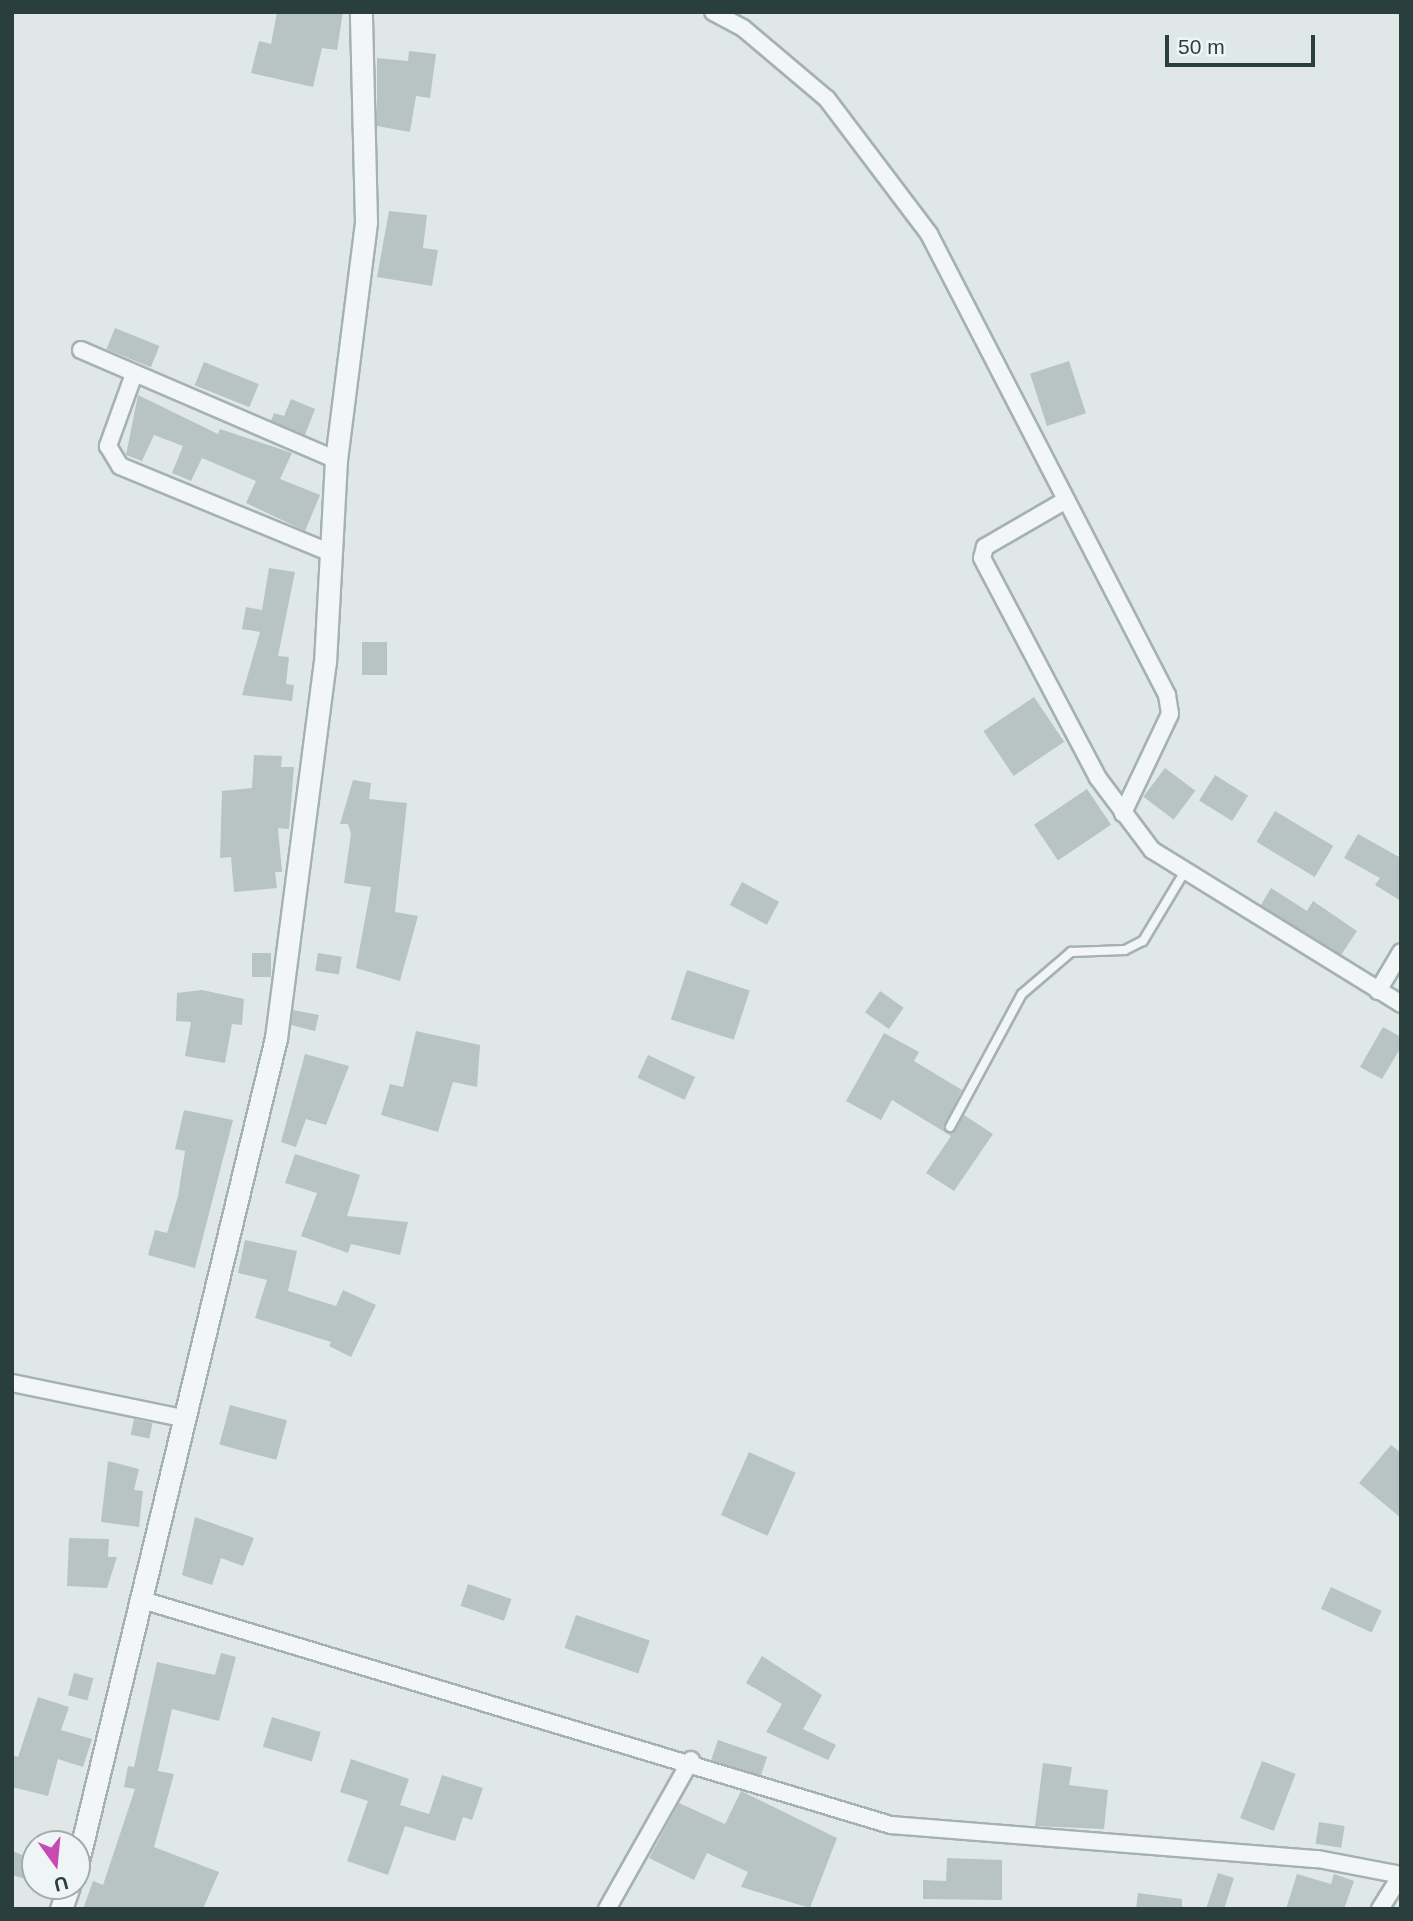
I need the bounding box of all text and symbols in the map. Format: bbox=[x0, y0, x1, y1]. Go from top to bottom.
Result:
scale bar bbox=[1168, 21, 1318, 65]
text: 50 m bbox=[1178, 35, 1225, 58]
north arrow bbox=[21, 1830, 91, 1900]
text: U bbox=[52, 1872, 70, 1896]

